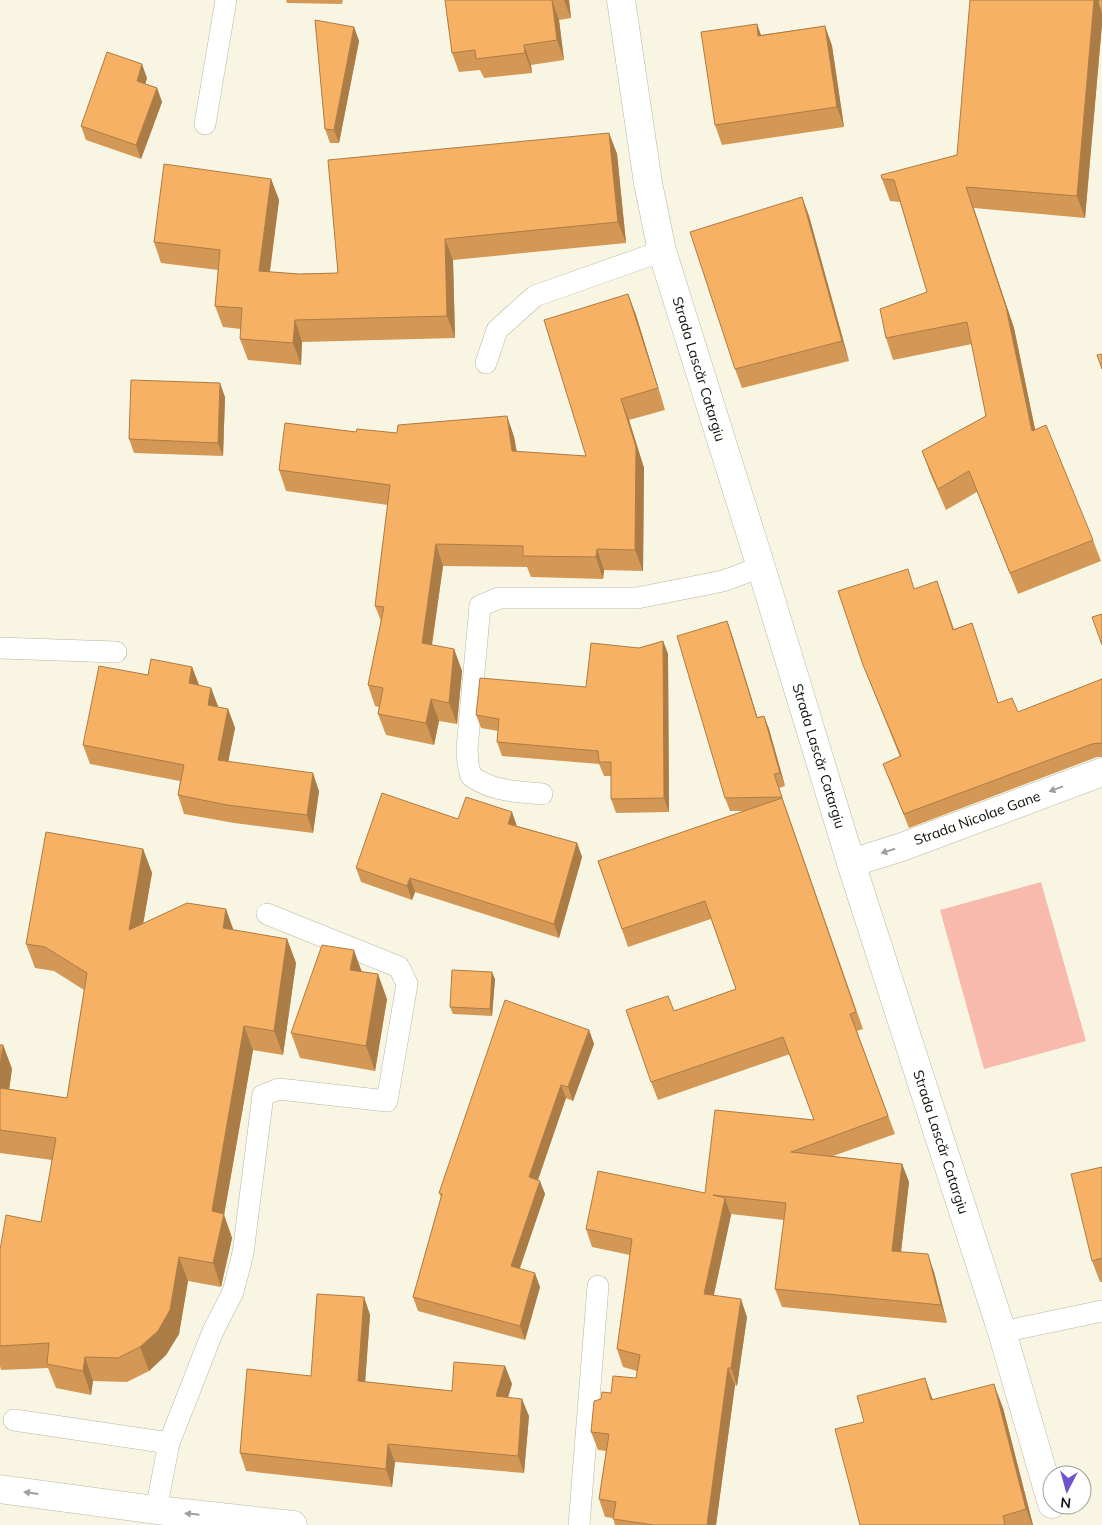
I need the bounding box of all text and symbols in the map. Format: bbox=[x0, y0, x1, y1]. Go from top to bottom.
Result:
street label: Strada Lascăr Catargiu bbox=[668, 294, 730, 444]
street label: Strada Lascăr Catargiu bbox=[788, 681, 850, 831]
one-way arrow bbox=[1049, 786, 1064, 793]
street label: Strada Nicolae Gane bbox=[911, 787, 1043, 849]
one-way arrow bbox=[880, 848, 895, 855]
street label: Strada Lascăr Catargiu bbox=[909, 1068, 973, 1216]
north arrow bbox=[1042, 1465, 1092, 1515]
one-way arrow bbox=[23, 1489, 39, 1497]
text: N bbox=[1059, 1493, 1072, 1512]
one-way arrow bbox=[184, 1510, 200, 1518]

